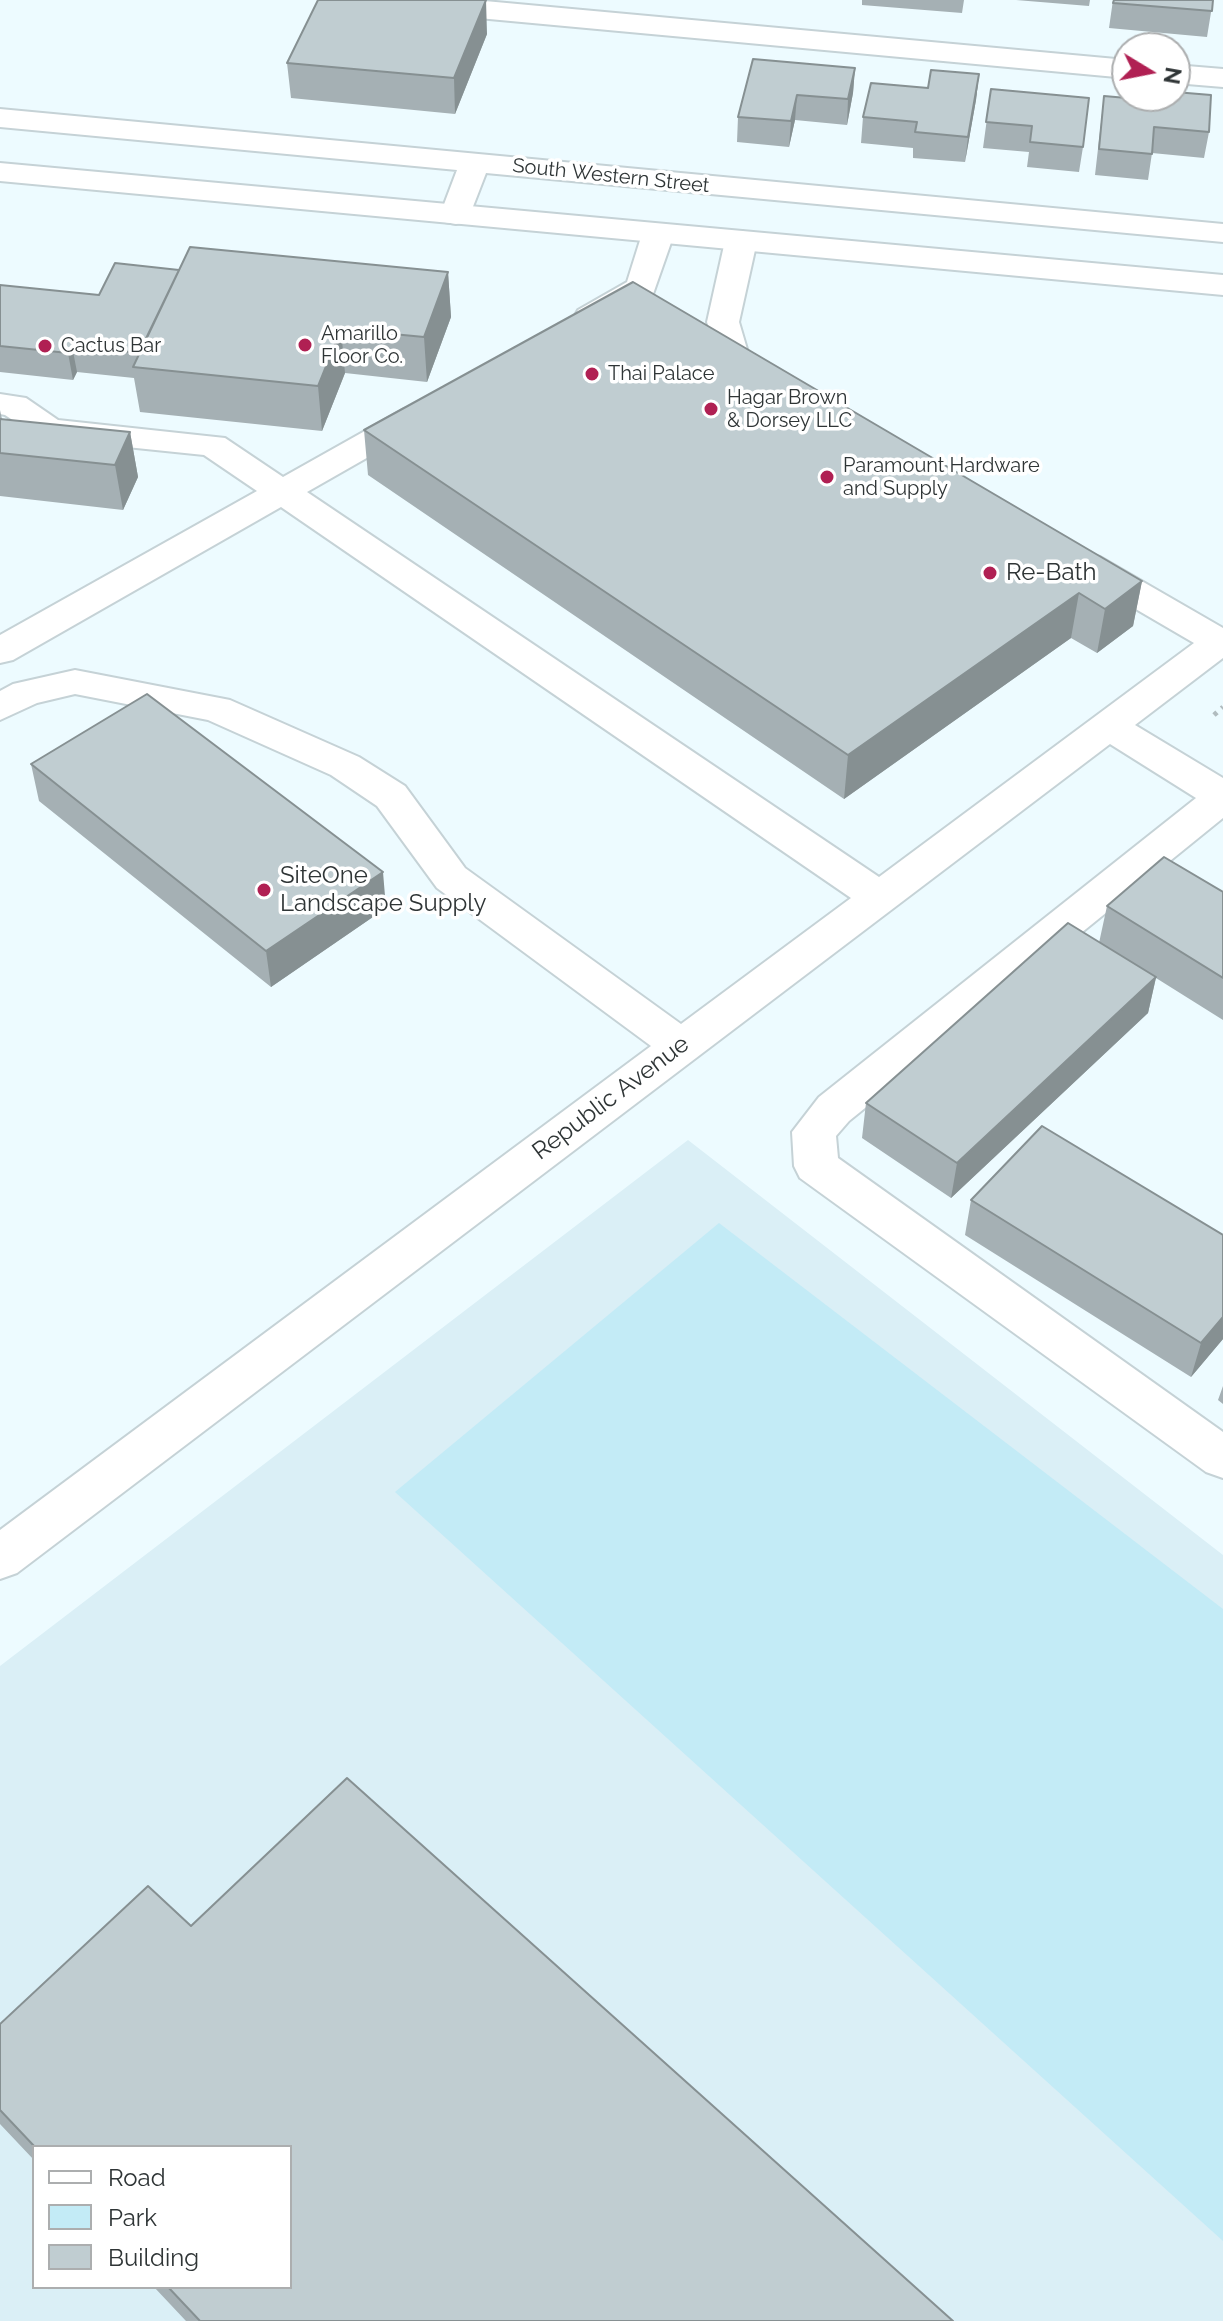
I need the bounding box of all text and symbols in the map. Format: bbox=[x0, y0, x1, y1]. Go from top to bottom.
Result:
north arrow bbox=[1111, 32, 1191, 112]
text: N bbox=[1158, 65, 1187, 86]
street label: South Western Street bbox=[511, 154, 711, 198]
place label: Amarillo Floor Co. bbox=[321, 322, 403, 369]
place label: Cactus Bar bbox=[61, 334, 161, 358]
marker: Amarillo Floor Co. bbox=[296, 336, 314, 354]
marker: Cactus Bar bbox=[36, 337, 54, 355]
place label: Thai Palace bbox=[608, 362, 714, 386]
marker: Thai Palace bbox=[583, 365, 601, 383]
place label: Hagar Brown & Dorsey LLC bbox=[727, 386, 852, 433]
marker: Hagar Brown & Dorsey LLC bbox=[702, 400, 720, 418]
place label: Paramount Hardware and Supply bbox=[843, 454, 1040, 501]
marker: Paramount Hardware and Supply bbox=[818, 468, 836, 486]
place label: Re-Bath bbox=[1006, 559, 1096, 587]
marker: Re-Bath bbox=[981, 564, 999, 582]
place label: SiteOne Landscape Supply bbox=[280, 862, 486, 918]
marker: SiteOne Landscape Supply bbox=[255, 881, 273, 899]
street label: Republic Avenue bbox=[527, 1030, 695, 1166]
legend bbox=[32, 2145, 292, 2289]
text: Road bbox=[108, 2163, 166, 2192]
text: Park bbox=[108, 2203, 157, 2232]
text: Building bbox=[108, 2243, 199, 2272]

